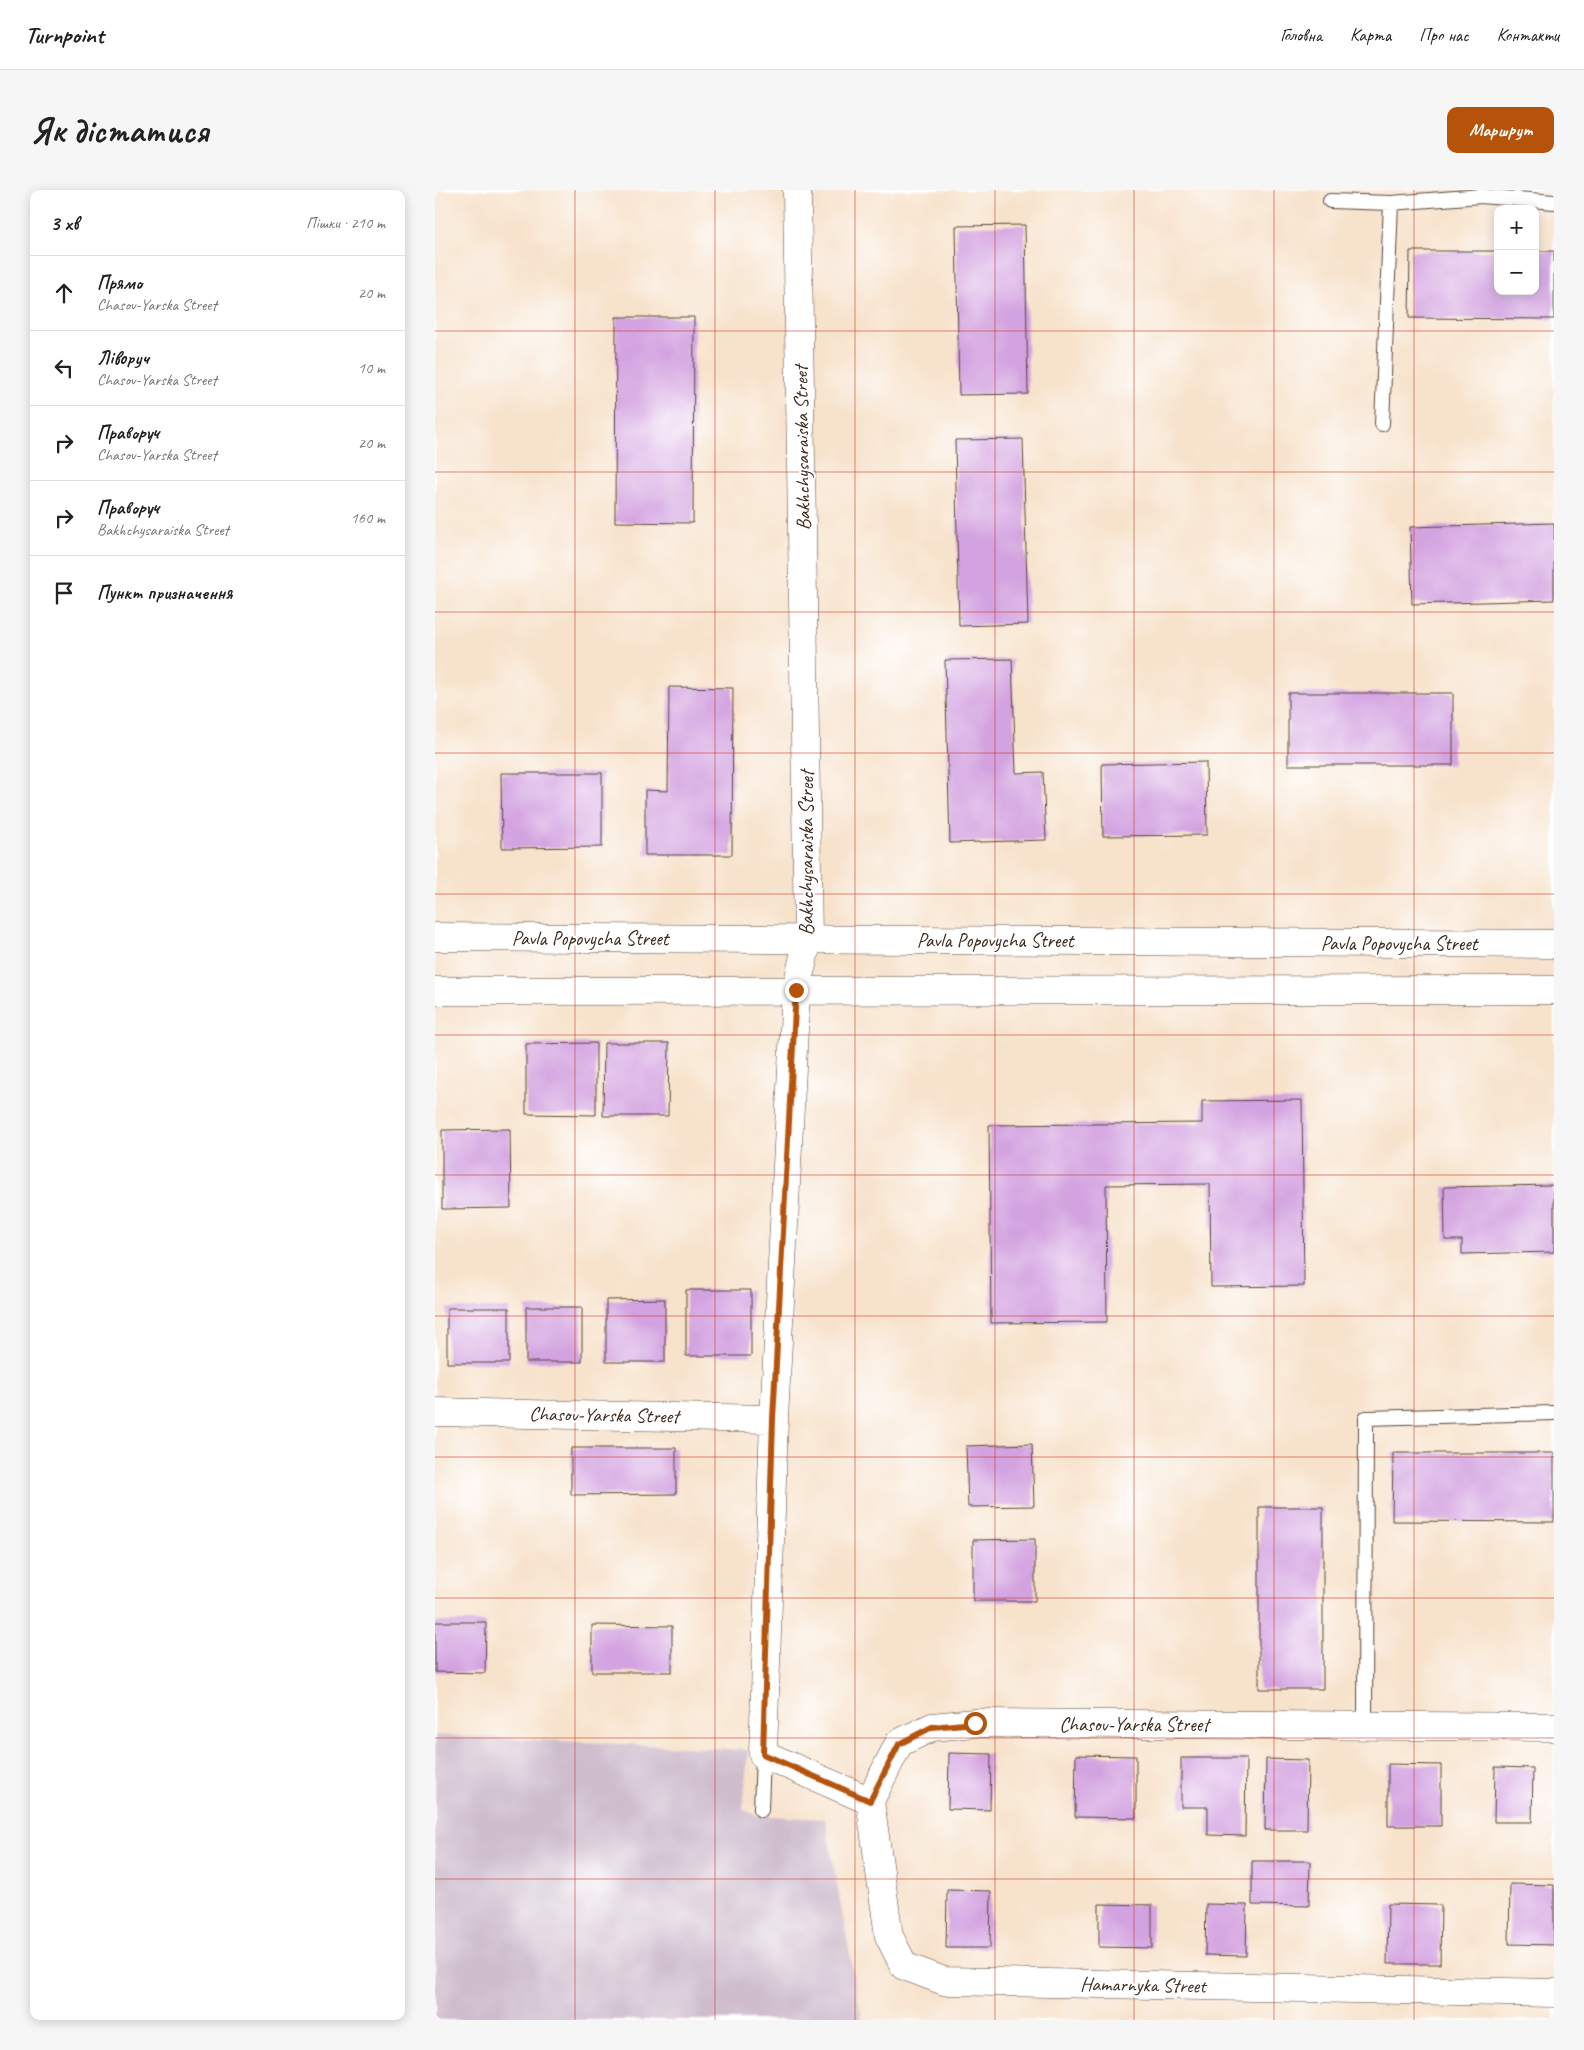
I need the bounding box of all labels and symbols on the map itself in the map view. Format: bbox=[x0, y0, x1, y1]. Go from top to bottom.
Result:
street label: Bakhchysaraiska Street bbox=[788, 362, 816, 531]
street label: Bakhchysaraiska Street bbox=[794, 767, 819, 935]
street label: Pavla Popovycha Street bbox=[512, 926, 671, 951]
street label: Pavla Popovycha Street bbox=[917, 928, 1076, 953]
street label: Pavla Popovycha Street bbox=[1321, 931, 1480, 956]
route end bbox=[785, 979, 808, 1002]
street label: Chasov-Yarska Street bbox=[529, 1401, 682, 1429]
route start bbox=[964, 1712, 987, 1735]
street label: Chasov-Yarska Street bbox=[1059, 1712, 1212, 1737]
street label: Hamarnyka Street bbox=[1080, 1971, 1208, 1999]

